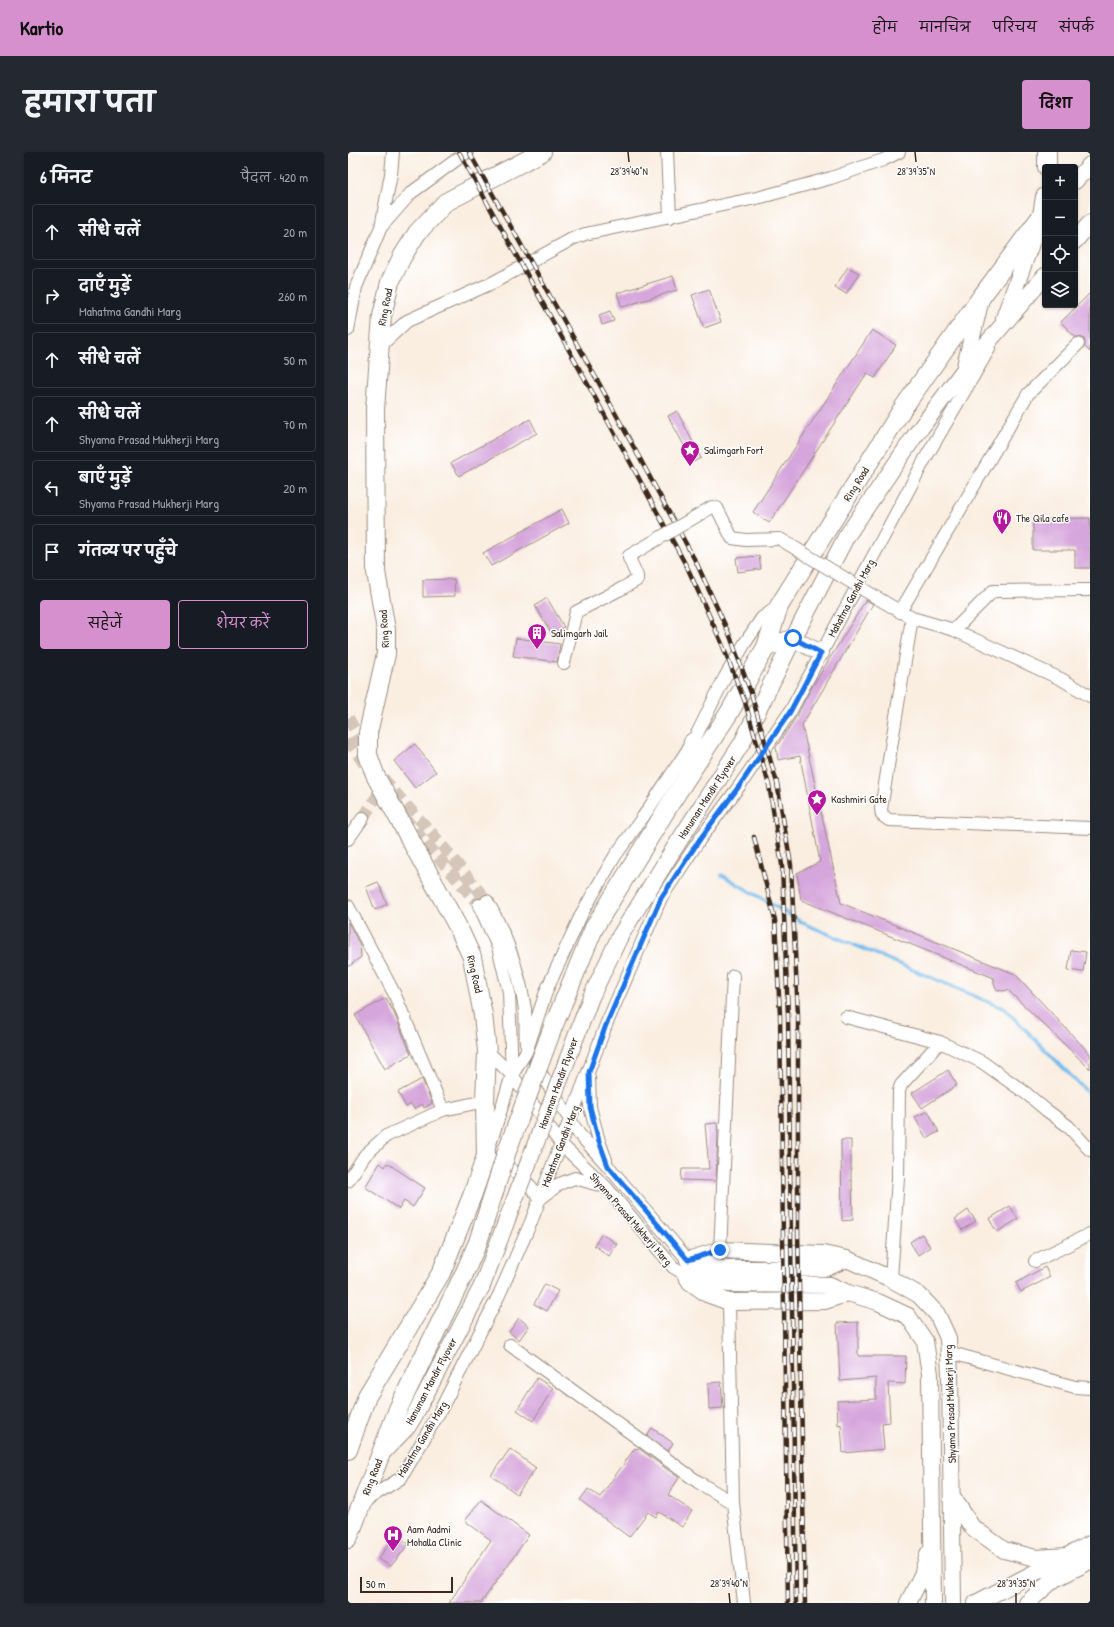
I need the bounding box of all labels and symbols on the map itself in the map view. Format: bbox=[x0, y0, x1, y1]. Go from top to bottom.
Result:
text: 28°39'40"N bbox=[610, 165, 648, 178]
text: 28°39'35"N bbox=[897, 165, 935, 178]
street label: Ring Road bbox=[375, 286, 396, 327]
place icon: Salimgarh Fort bbox=[679, 439, 701, 467]
place label: Salimgarh Fort bbox=[704, 443, 764, 457]
street label: Ring Road bbox=[840, 464, 872, 504]
restaurant icon: The Qila cafe bbox=[991, 507, 1013, 535]
place label: The Qila cafe bbox=[1016, 511, 1070, 525]
street label: Mahatma Gandhi Marg bbox=[825, 557, 877, 639]
street label: Ring Road bbox=[376, 609, 392, 648]
building icon: Salimgarh Jail bbox=[526, 622, 548, 650]
place label: Salimgarh Jail bbox=[551, 626, 608, 640]
route start bbox=[784, 629, 802, 647]
street label: Hanuman Mandir Flyover bbox=[675, 752, 740, 841]
place icon: Kashmiri Gate bbox=[806, 788, 828, 816]
place label: Kashmiri Gate bbox=[831, 792, 887, 806]
street label: Ring Road bbox=[464, 954, 486, 995]
street label: Hanuman Mandir Flyover bbox=[535, 1034, 581, 1131]
street label: Mahatma Gandhi Marg bbox=[538, 1103, 582, 1189]
street label: Shyama Prasad Mukherji Marg bbox=[587, 1170, 675, 1268]
route end bbox=[711, 1241, 729, 1259]
street label: Hanuman Mandir Flyover bbox=[402, 1334, 460, 1427]
street label: Shyama Prasad Mukherji Marg bbox=[941, 1344, 959, 1463]
street label: Mahatma Gandhi Marg bbox=[394, 1398, 450, 1480]
street label: Ring Road bbox=[359, 1456, 386, 1497]
place label: Aam Aadmi Mohalla Clinic bbox=[407, 1522, 462, 1549]
hospital icon: Aam Aadmi Mohalla Clinic bbox=[382, 1524, 404, 1552]
scale bar bbox=[360, 1575, 453, 1594]
text: 28°39'40"N bbox=[710, 1577, 748, 1590]
text: 28°39'35"N bbox=[997, 1577, 1035, 1590]

